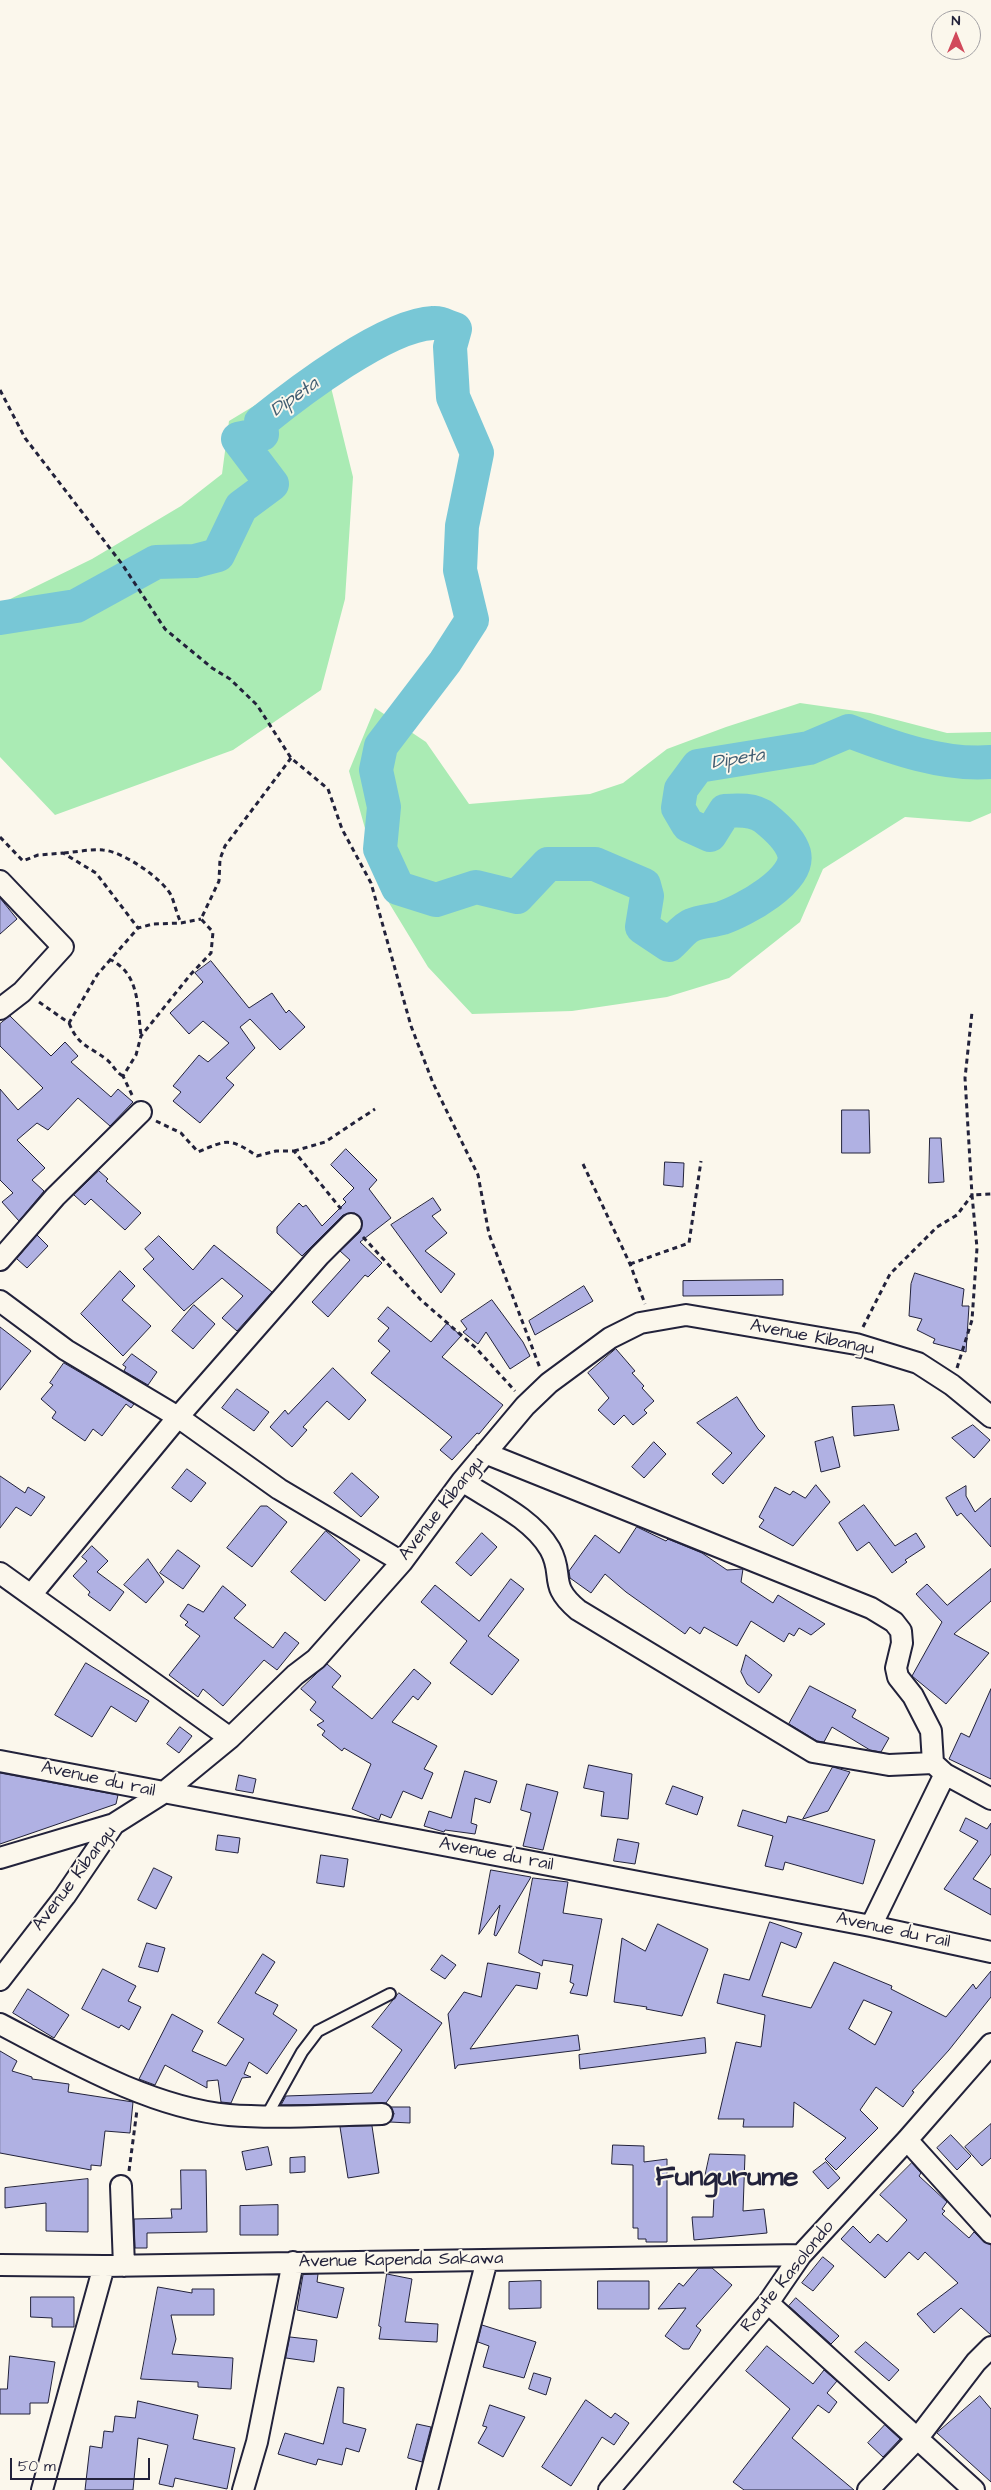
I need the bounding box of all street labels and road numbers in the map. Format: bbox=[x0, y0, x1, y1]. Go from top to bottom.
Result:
street label: Avenue Kibangu bbox=[748, 1315, 876, 1361]
street label: Avenue Kibangu bbox=[395, 1453, 489, 1565]
street label: Avenue du rail bbox=[39, 1757, 157, 1803]
street label: Avenue Kibangu bbox=[28, 1822, 122, 1936]
street label: Avenue du rail bbox=[437, 1833, 555, 1877]
street label: Avenue du rail bbox=[834, 1908, 952, 1954]
street label: Route Kasolondo bbox=[737, 2217, 839, 2337]
street label: Avenue Kapenda Sakawa bbox=[298, 2248, 504, 2274]

